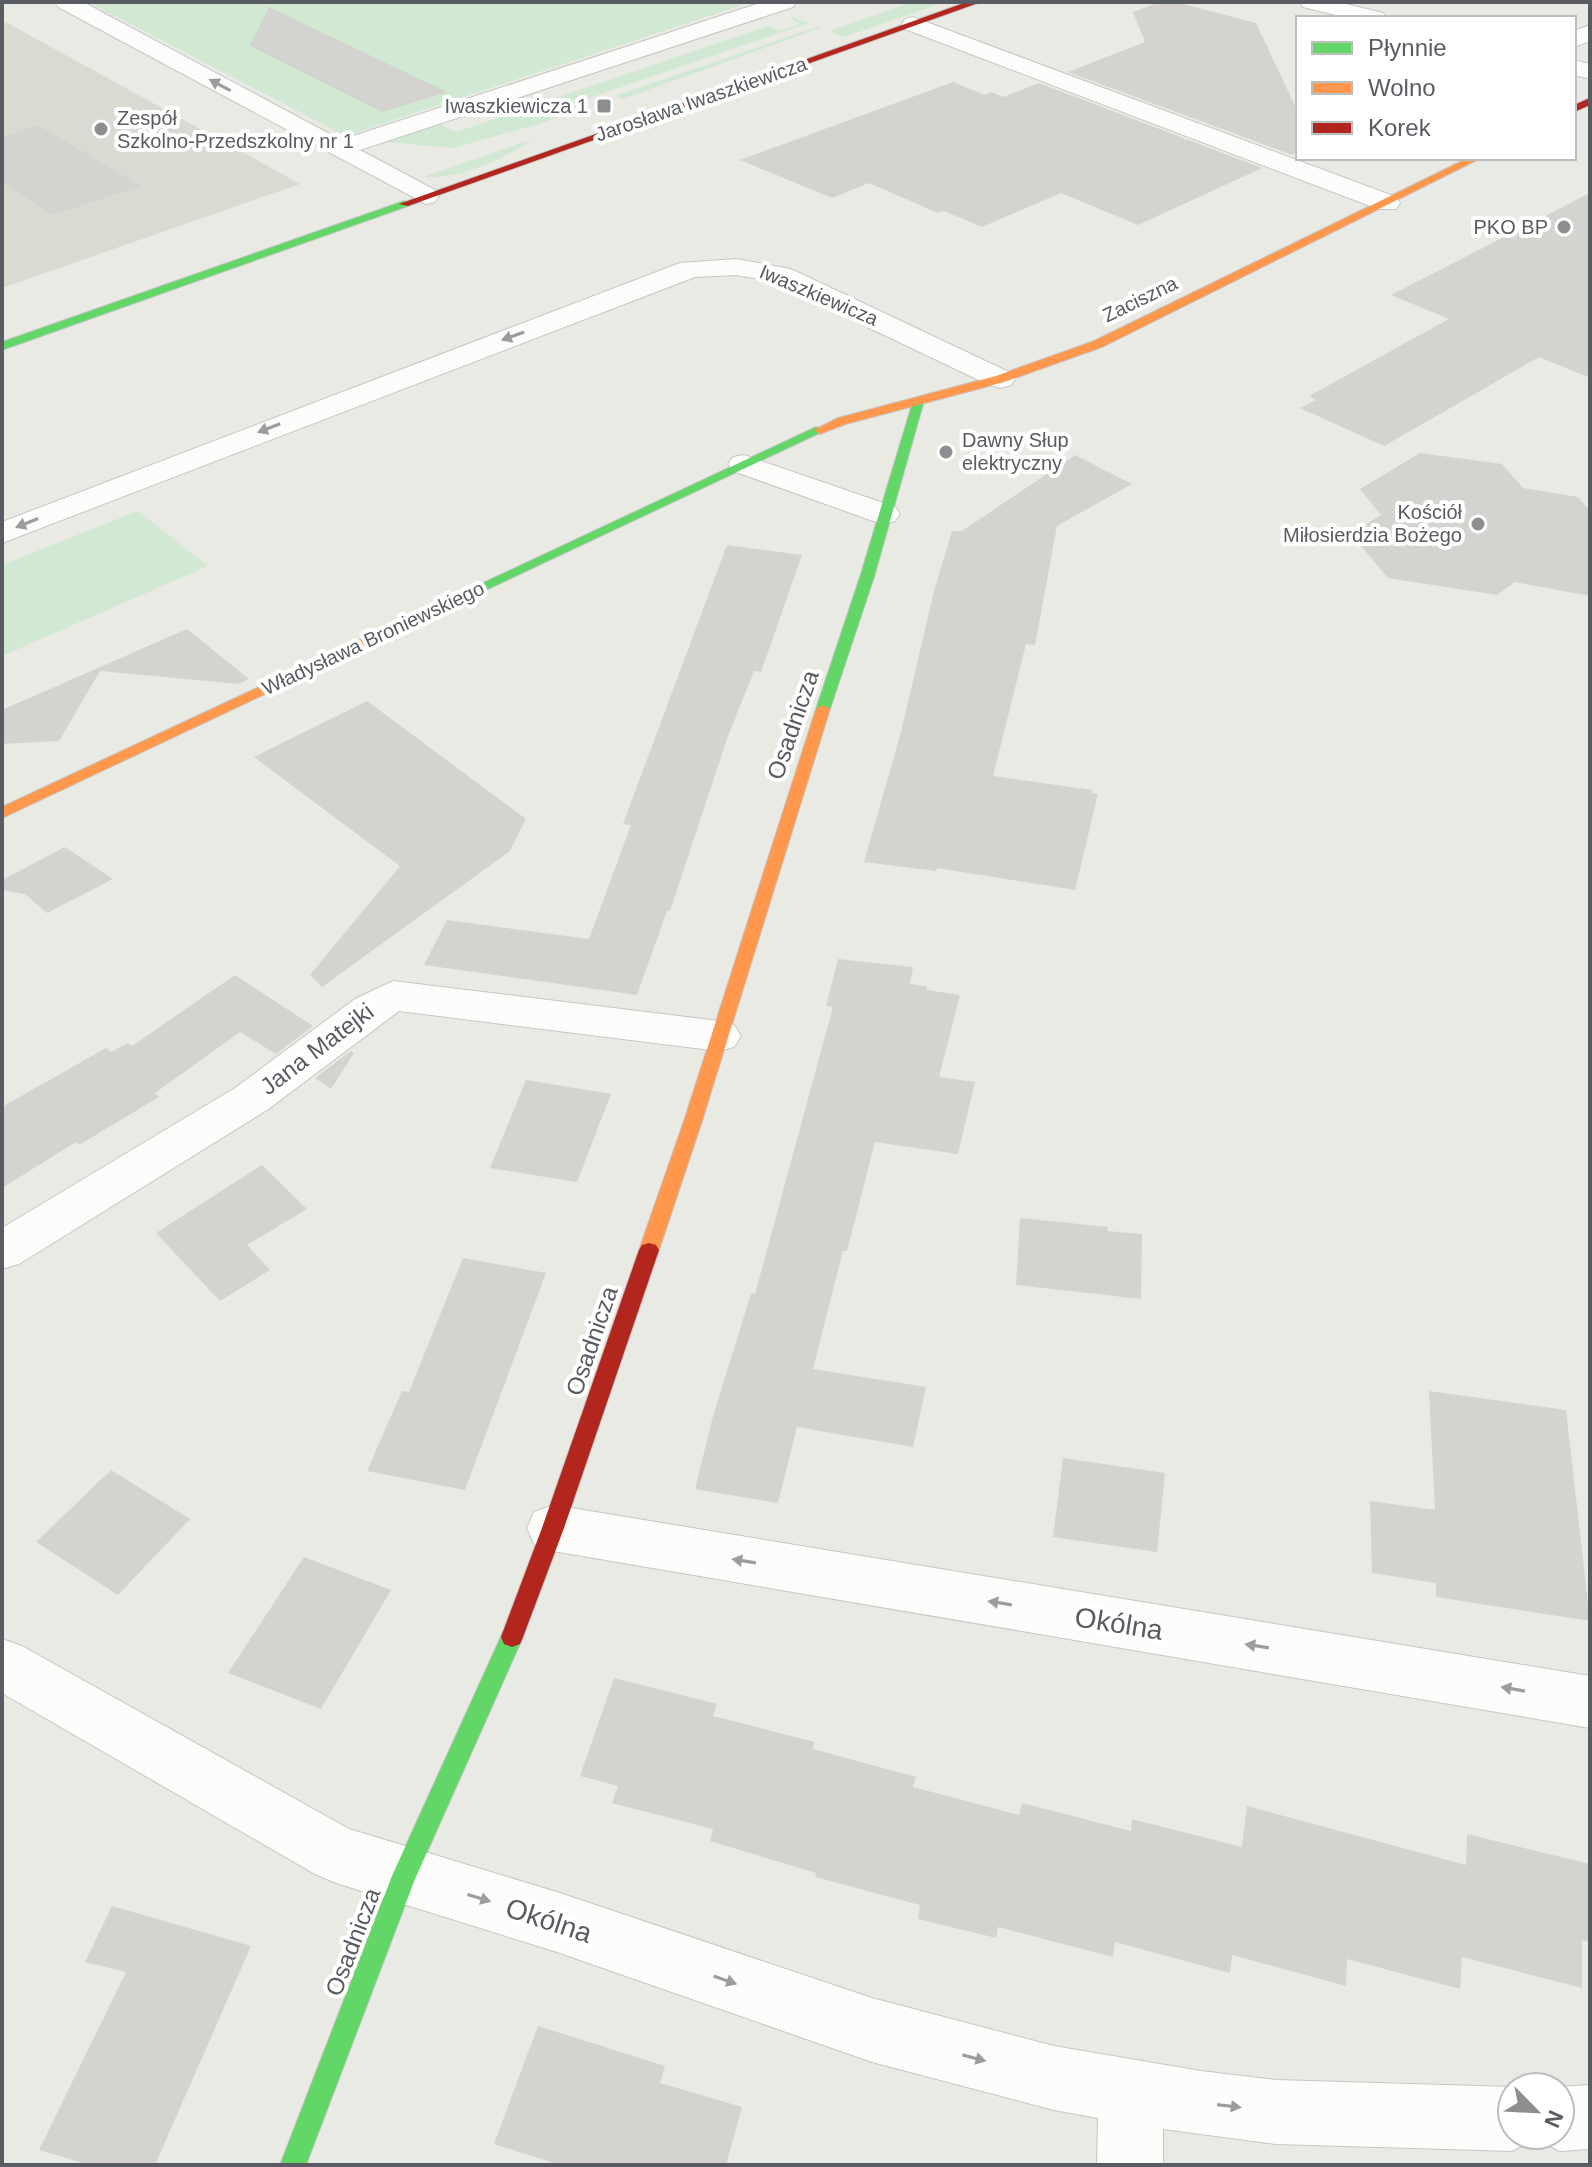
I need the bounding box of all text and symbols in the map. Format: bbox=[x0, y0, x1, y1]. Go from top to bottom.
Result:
legend bbox=[1296, 16, 1576, 160]
text: Płynnie bbox=[1368, 34, 1447, 61]
street label: Jarosława Iwaszkiewicza bbox=[592, 52, 811, 146]
text: Wolno bbox=[1368, 74, 1436, 101]
one-way arrow bbox=[209, 79, 231, 93]
place label: Iwaszkiewicza 1 bbox=[445, 95, 588, 117]
marker: Iwaszkiewicza 1 bbox=[595, 97, 613, 115]
place label: Zespół Szkolno-Przedszkolny nr 1 bbox=[117, 107, 354, 152]
text: Korek bbox=[1368, 114, 1432, 141]
marker: Zespół Szkolno-Przedszkolny nr 1 bbox=[92, 120, 110, 138]
place label: PKO BP bbox=[1474, 216, 1548, 238]
marker: PKO BP bbox=[1555, 218, 1573, 236]
street label: Iwaszkiewicza bbox=[756, 260, 882, 330]
street label: Zaciszna bbox=[1099, 271, 1182, 326]
one-way arrow bbox=[500, 330, 524, 343]
one-way arrow bbox=[257, 422, 281, 435]
place label: Dawny Słup elektryczny bbox=[962, 429, 1069, 474]
marker: Dawny Słup elektryczny bbox=[937, 443, 955, 461]
place label: Kościół Miłosierdzia Bożego bbox=[1283, 501, 1463, 546]
marker: Kościół Miłosierdzia Bożego bbox=[1469, 515, 1487, 533]
one-way arrow bbox=[15, 517, 39, 530]
street label: Władysława Broniewskiego bbox=[259, 577, 487, 699]
street label: Osadnicza bbox=[761, 666, 824, 783]
street label: Jana Matejki bbox=[255, 997, 379, 1100]
street label: Osadnicza bbox=[560, 1282, 623, 1399]
one-way arrow bbox=[731, 1554, 756, 1567]
one-way arrow bbox=[987, 1597, 1012, 1609]
street label: Okólna bbox=[1073, 1601, 1166, 1646]
one-way arrow bbox=[1244, 1639, 1269, 1652]
one-way arrow bbox=[1500, 1682, 1525, 1694]
street label: Osadnicza bbox=[320, 1883, 386, 2000]
one-way arrow bbox=[467, 1892, 491, 1905]
street label: Okólna bbox=[502, 1892, 596, 1949]
one-way arrow bbox=[714, 1975, 738, 1987]
one-way arrow bbox=[961, 2052, 986, 2064]
north arrow bbox=[1496, 2071, 1576, 2151]
one-way arrow bbox=[1217, 2100, 1242, 2113]
text: N bbox=[1539, 2107, 1568, 2131]

